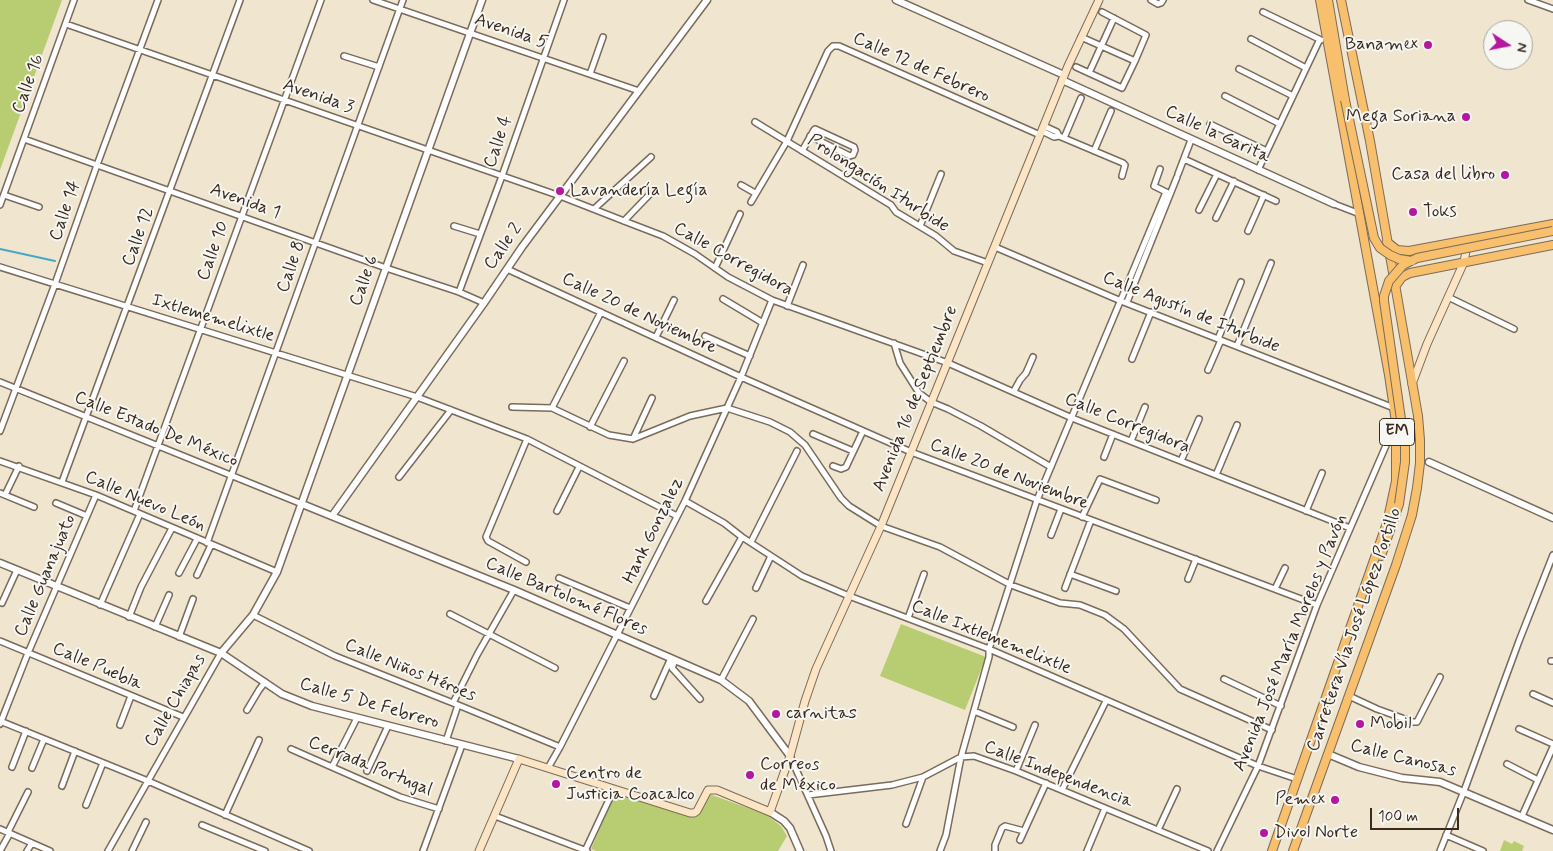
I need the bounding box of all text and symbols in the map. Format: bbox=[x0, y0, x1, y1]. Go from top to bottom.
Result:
street label: Avenida 5 bbox=[472, 9, 550, 55]
north arrow bbox=[1483, 20, 1533, 70]
street label: Calle 12 de Febrero bbox=[849, 28, 993, 108]
place label: Banamex bbox=[1345, 34, 1418, 56]
marker: Banamex bbox=[1422, 39, 1434, 51]
text: N bbox=[1512, 41, 1531, 54]
street label: Calle 16 bbox=[8, 51, 50, 117]
street label: Avenida 3 bbox=[280, 75, 356, 119]
street label: Calle la Garita bbox=[1161, 101, 1273, 169]
place label: Mega Soriana bbox=[1346, 106, 1456, 128]
marker: Mega Soriana bbox=[1460, 111, 1472, 123]
street label: Calle 4 bbox=[480, 113, 518, 171]
street label: Prolongación Iturbide bbox=[803, 130, 953, 238]
place label: Casa del libro bbox=[1391, 164, 1495, 186]
marker: Casa del libro bbox=[1499, 169, 1511, 181]
street label: Calle 14 bbox=[46, 178, 86, 244]
street label: Avenida 1 bbox=[207, 179, 283, 225]
place label: Lavandería Legía bbox=[570, 180, 708, 202]
marker: Lavandería Legía bbox=[554, 185, 566, 197]
place label: Toks bbox=[1423, 201, 1457, 223]
street label: Calle 12 bbox=[118, 205, 160, 269]
marker: Toks bbox=[1407, 206, 1419, 218]
street label: Calle 10 bbox=[193, 218, 235, 284]
street label: Calle Corregidora bbox=[669, 218, 797, 302]
street label: Calle 2 bbox=[480, 219, 528, 275]
street label: Calle 8 bbox=[273, 238, 311, 296]
street label: Calle 6 bbox=[346, 253, 384, 309]
street label: Calle Agustín de Iturbide bbox=[1099, 268, 1283, 358]
street label: Calle 20 de Noviembre bbox=[558, 269, 720, 359]
street label: Ixtlememelixtle bbox=[149, 290, 277, 348]
street label: Avenida 16 de Septiembre bbox=[869, 303, 963, 495]
street label: Calle Estado De México bbox=[71, 387, 241, 473]
street label: Calle Corregidora bbox=[1061, 389, 1193, 459]
road number: EM bbox=[1380, 418, 1414, 446]
street label: Calle 20 de Noviembre bbox=[927, 435, 1091, 515]
street label: Calle Nuevo León bbox=[81, 467, 209, 537]
street label: Hank Gonzalez bbox=[619, 474, 689, 588]
street label: Carretera Vía José López Portillo bbox=[1303, 505, 1407, 755]
street label: Avenida José María Morelos y Pavón bbox=[1229, 511, 1353, 775]
street label: Calle Guanajuato bbox=[11, 512, 81, 640]
street label: Calle Bartolomé Flores bbox=[482, 553, 650, 641]
street label: Calle Ixtlememelixtle bbox=[908, 596, 1074, 680]
street label: Calle Niños Héroes bbox=[341, 635, 479, 707]
street label: Calle Puebla bbox=[49, 638, 145, 696]
street label: Calle Chiapas bbox=[141, 651, 211, 751]
street label: Calle 5 De Febrero bbox=[297, 674, 441, 734]
place label: carnitas bbox=[786, 703, 857, 725]
marker: carnitas bbox=[770, 708, 782, 720]
place label: Mobil bbox=[1370, 713, 1411, 735]
marker: Mobil bbox=[1354, 718, 1366, 730]
street label: Cerrada Portugal bbox=[305, 732, 435, 802]
street label: Calle Canosas bbox=[1348, 735, 1458, 783]
street label: Calle Independencia bbox=[980, 737, 1136, 813]
place label: Correos de México bbox=[760, 754, 836, 796]
place label: Centro de Justicia Coacalco bbox=[566, 763, 695, 806]
marker: Correos de México bbox=[744, 769, 756, 781]
marker: Centro de Justicia Coacalco bbox=[550, 778, 562, 790]
place label: Pemex bbox=[1275, 789, 1325, 811]
marker: Pemex bbox=[1329, 794, 1341, 806]
scale bar bbox=[1373, 798, 1462, 830]
text: 100 m bbox=[1378, 807, 1418, 827]
place label: Divol Norte bbox=[1274, 822, 1358, 844]
marker: Divol Norte bbox=[1258, 827, 1270, 839]

